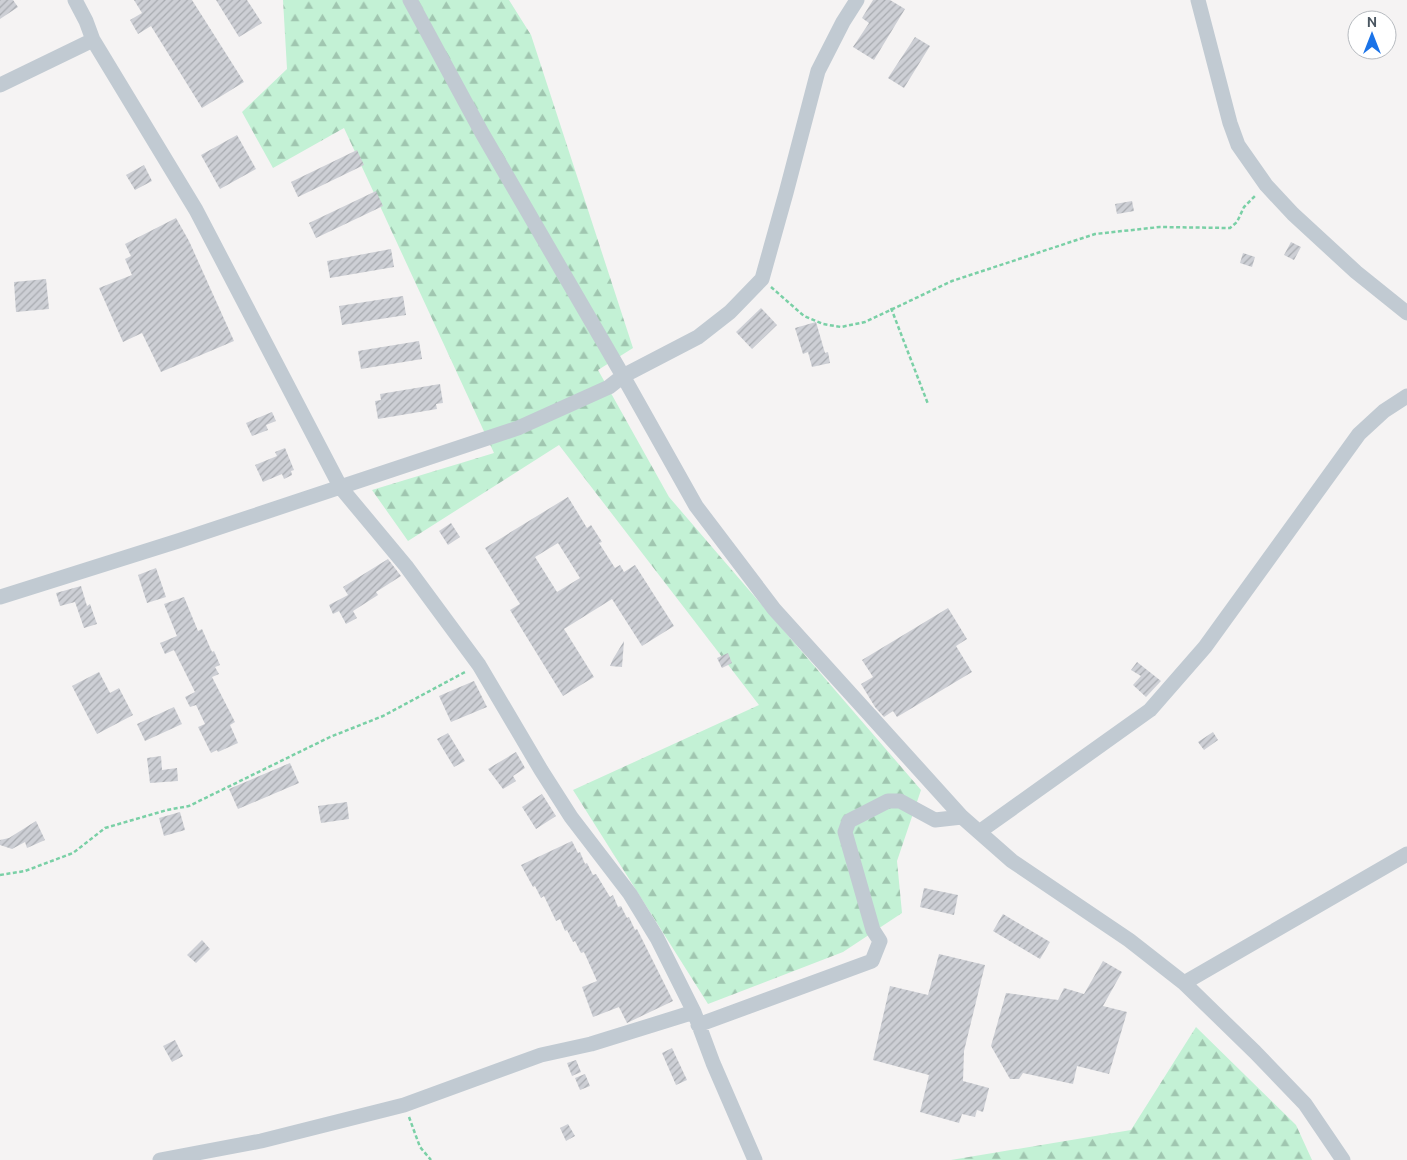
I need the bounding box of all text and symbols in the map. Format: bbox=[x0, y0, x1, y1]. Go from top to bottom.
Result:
north arrow bbox=[1347, 10, 1397, 60]
text: N bbox=[1367, 14, 1377, 30]

